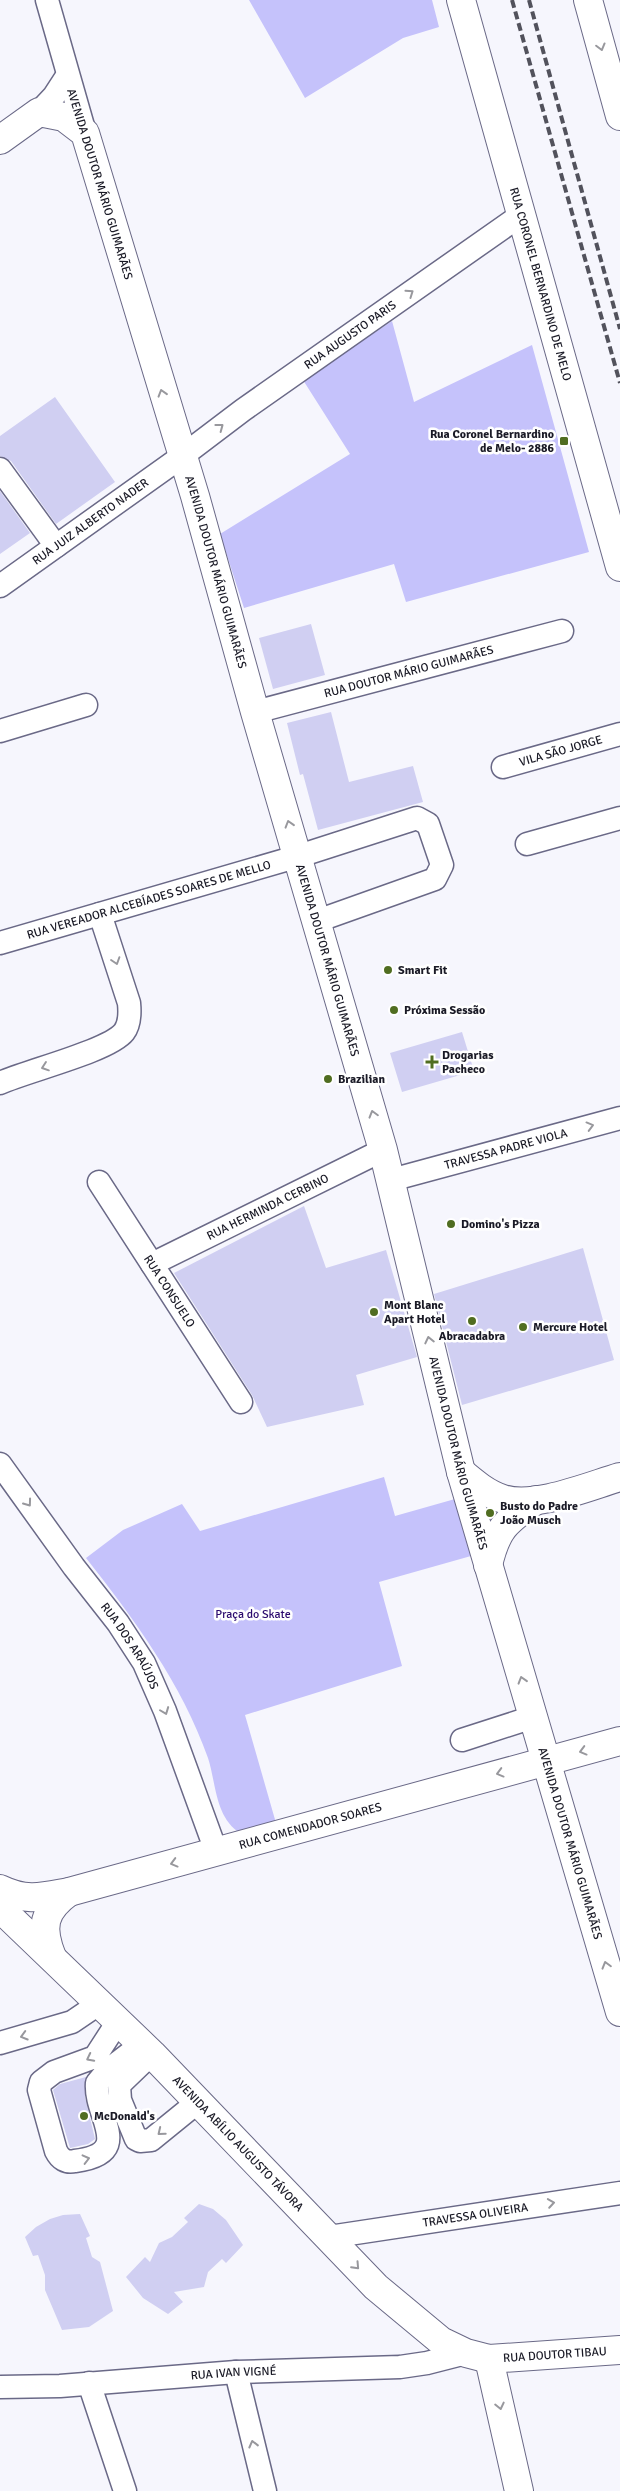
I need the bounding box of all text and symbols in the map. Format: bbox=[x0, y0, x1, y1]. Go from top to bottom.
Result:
one-way arrow bbox=[596, 42, 606, 51]
street label: AVENIDA DOUTOR MÁRIO GUIMARÃES bbox=[63, 87, 136, 282]
street label: RUA CORONEL BERNARDINO DE MELO bbox=[506, 186, 574, 383]
one-way arrow bbox=[404, 290, 414, 299]
street label: RUA AUGUSTO PARIS bbox=[302, 298, 400, 373]
one-way arrow bbox=[158, 390, 168, 398]
one-way arrow bbox=[214, 424, 224, 433]
place label: Rua Coronel Bernardino de Melo- 2886 bbox=[430, 427, 555, 456]
marker: Rua Coronel Bernardino de Melo- 2886 bbox=[558, 435, 570, 447]
street label: AVENIDA DOUTOR MÁRIO GUIMARÃES bbox=[181, 474, 250, 670]
street label: RUA JUIZ ALBERTO NADER bbox=[30, 475, 152, 568]
street label: RUA DOUTOR MÁRIO GUIMARÃES bbox=[323, 642, 496, 701]
street label: VILA SÃO JORGE bbox=[518, 732, 604, 770]
one-way arrow bbox=[284, 820, 294, 828]
street label: RUA VEREADOR ALCEBÍADES SOARES DE MELLO bbox=[25, 858, 273, 943]
street label: AVENIDA DOUTOR MÁRIO GUIMARÃES bbox=[292, 863, 362, 1059]
one-way arrow bbox=[110, 956, 120, 964]
place label: Smart Fit bbox=[398, 963, 448, 978]
marker: Smart Fit bbox=[382, 964, 394, 976]
place label: Próxima Sessão bbox=[404, 1003, 485, 1018]
marker: Próxima Sessão bbox=[388, 1004, 400, 1016]
place label: Drogarias Pacheco bbox=[442, 1048, 494, 1077]
marker: Drogarias Pacheco bbox=[426, 1056, 438, 1068]
one-way arrow bbox=[41, 1061, 49, 1071]
place label: Brazilian bbox=[338, 1072, 385, 1087]
marker: Brazilian bbox=[322, 1073, 334, 1085]
one-way arrow bbox=[368, 1110, 379, 1119]
one-way arrow bbox=[586, 1121, 595, 1132]
street label: TRAVESSA PADRE VIOLA bbox=[443, 1125, 570, 1173]
street label: RUA HERMINDA CERBINO bbox=[204, 1171, 331, 1244]
place label: Domino's Pizza bbox=[461, 1217, 540, 1232]
marker: Domino's Pizza bbox=[445, 1218, 457, 1230]
street label: RUA CONSUELO bbox=[140, 1252, 198, 1331]
place label: Mont Blanc Apart Hotel bbox=[384, 1298, 445, 1327]
marker: Mont Blanc Apart Hotel bbox=[368, 1306, 380, 1318]
marker: Abracadabra bbox=[466, 1315, 478, 1327]
place label: Mercure Hotel bbox=[533, 1320, 608, 1335]
marker: Mercure Hotel bbox=[517, 1321, 529, 1333]
place label: Abracadabra bbox=[439, 1329, 505, 1344]
one-way arrow bbox=[425, 1336, 435, 1344]
street label: AVENIDA DOUTOR MÁRIO GUIMARÃES bbox=[425, 1355, 491, 1552]
one-way arrow bbox=[22, 1498, 31, 1507]
place label: Busto do Padre João Musch bbox=[500, 1499, 578, 1528]
marker: Busto do Padre João Musch bbox=[484, 1507, 496, 1519]
street label: RUA DOS ARAÚJOS bbox=[97, 1600, 162, 1692]
park label: Praça do Skate bbox=[215, 1607, 291, 1622]
one-way arrow bbox=[518, 1677, 528, 1685]
one-way arrow bbox=[159, 1706, 169, 1715]
one-way arrow bbox=[579, 1745, 588, 1756]
street label: AVENIDA DOUTOR MÁRIO GUIMARÃES bbox=[534, 1746, 605, 1941]
one-way arrow bbox=[496, 1768, 504, 1778]
street label: RUA COMENDADOR SOARES bbox=[237, 1800, 384, 1853]
one-way arrow bbox=[171, 1857, 179, 1867]
one-way arrow bbox=[602, 1962, 612, 1970]
one-way arrow bbox=[20, 2031, 28, 2041]
one-way arrow bbox=[86, 2052, 95, 2062]
street label: AVENIDA ABÍLIO AUGUSTO TÁVORA bbox=[169, 2073, 307, 2215]
place label: McDonald's bbox=[94, 2109, 156, 2124]
marker: McDonald's bbox=[78, 2110, 90, 2122]
one-way arrow bbox=[158, 2126, 167, 2134]
one-way arrow bbox=[82, 2154, 91, 2165]
one-way arrow bbox=[546, 2199, 555, 2209]
street label: TRAVESSA OLIVEIRA bbox=[422, 2200, 530, 2231]
one-way arrow bbox=[350, 2260, 359, 2269]
street label: RUA DOUTOR TIBAU bbox=[503, 2344, 607, 2366]
street label: RUA IVAN VIGNÉ bbox=[190, 2364, 277, 2384]
one-way arrow bbox=[494, 2402, 505, 2411]
one-way arrow bbox=[248, 2439, 259, 2448]

